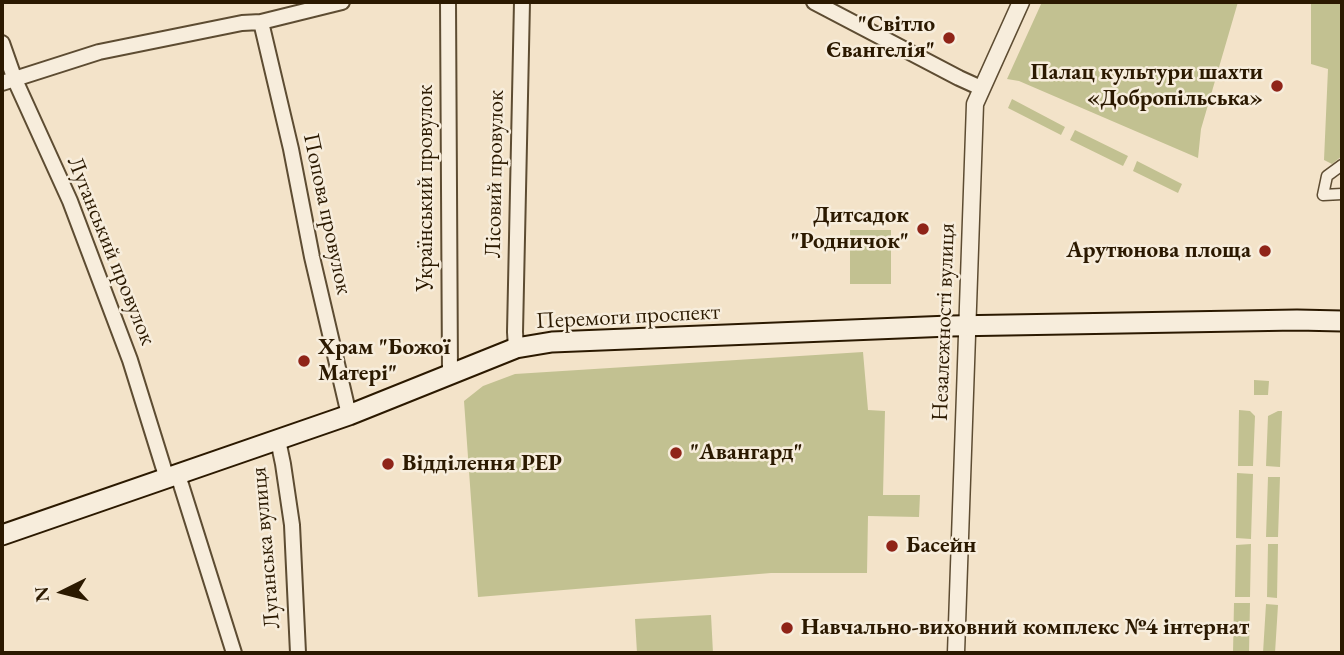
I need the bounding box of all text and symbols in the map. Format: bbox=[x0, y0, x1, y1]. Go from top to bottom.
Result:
place label: "Світло Євангелія" bbox=[826, 11, 935, 65]
marker: "Світло Євангелія" bbox=[941, 30, 957, 46]
place label: Палац культури шахти «Добропільська» bbox=[1030, 59, 1263, 113]
marker: Палац культури шахти «Добропільська» bbox=[1269, 78, 1285, 94]
street label: Український провулок bbox=[412, 85, 440, 291]
street label: Лісовий провулок bbox=[480, 90, 510, 258]
street label: Попова провулок bbox=[296, 131, 358, 297]
street label: Луганський провулок bbox=[61, 153, 161, 349]
place label: Дитсадок "Родничок" bbox=[791, 202, 909, 256]
marker: Дитсадок "Родничок" bbox=[915, 221, 931, 237]
street label: Незалежності вулиця bbox=[927, 223, 961, 421]
place label: Арутюнова площа bbox=[1066, 237, 1251, 265]
marker: Арутюнова площа bbox=[1257, 243, 1273, 259]
street label: Перемоги проспект bbox=[535, 298, 721, 336]
place label: Храм "Божої Матері" bbox=[318, 334, 450, 388]
marker: Храм "Божої Матері" bbox=[296, 353, 312, 369]
place label: "Авангард" bbox=[690, 439, 803, 467]
marker: "Авангард" bbox=[668, 445, 684, 461]
place label: Відділення РЕР bbox=[402, 450, 562, 478]
marker: Відділення РЕР bbox=[380, 456, 396, 472]
street label: Луганська вулиця bbox=[245, 466, 287, 630]
place label: Басейн bbox=[906, 532, 976, 560]
marker: Басейн bbox=[884, 538, 900, 554]
north arrow bbox=[28, 557, 98, 627]
text: N bbox=[28, 585, 55, 603]
place label: Навчально-виховний комплекс №4 інтернат bbox=[801, 614, 1249, 642]
marker: Навчально-виховний комплекс №4 інтернат bbox=[779, 620, 795, 636]

